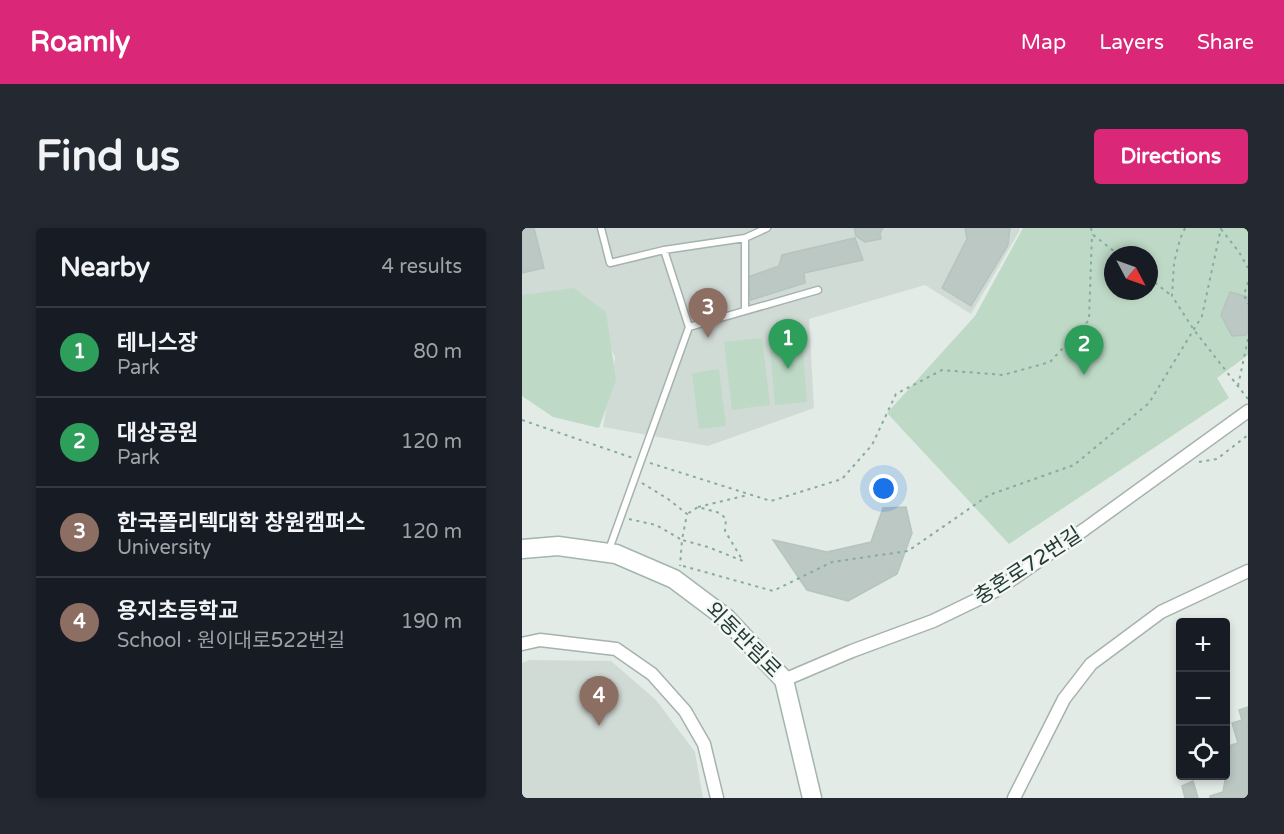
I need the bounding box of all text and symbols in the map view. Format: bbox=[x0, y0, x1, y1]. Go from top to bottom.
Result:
text: Roamly bbox=[30, 25, 130, 59]
text: Map bbox=[1021, 30, 1066, 55]
text: Layers bbox=[1099, 30, 1164, 55]
text: Share bbox=[1197, 30, 1254, 55]
button: Directions bbox=[1094, 129, 1248, 184]
text: Find us bbox=[36, 131, 180, 182]
north arrow bbox=[1104, 246, 1158, 300]
text: Nearby bbox=[60, 252, 150, 283]
text: 4 results bbox=[382, 255, 462, 279]
pin: 3 bbox=[688, 288, 728, 338]
pin: 1 bbox=[768, 320, 808, 369]
pin: 2 bbox=[1064, 326, 1104, 375]
text: 테니스장 bbox=[117, 330, 198, 356]
text: 1 bbox=[73, 340, 86, 364]
text: 80 m bbox=[413, 340, 462, 364]
text: Park bbox=[117, 356, 160, 380]
text: 대상공원 bbox=[117, 420, 198, 446]
text: 2 bbox=[73, 430, 86, 454]
text: 120 m bbox=[401, 430, 462, 454]
text: Park bbox=[117, 446, 160, 470]
your location bbox=[869, 474, 898, 503]
text: 한국폴리텍대학 창원캠퍼스 bbox=[117, 510, 366, 536]
text: 3 bbox=[73, 520, 86, 544]
text: 120 m bbox=[401, 520, 462, 544]
street label: 충혼로72번길 bbox=[970, 522, 1086, 610]
text: University bbox=[117, 536, 211, 560]
street label: 외동반림로 bbox=[700, 597, 786, 683]
text: 용지초등학교 bbox=[117, 598, 238, 624]
text: 4 bbox=[73, 610, 86, 634]
text: 190 m bbox=[401, 610, 462, 634]
map controls bbox=[1176, 618, 1230, 780]
button: + bbox=[1176, 618, 1230, 672]
text: School · 원이대로522번길 bbox=[117, 629, 345, 653]
button: − bbox=[1176, 672, 1230, 726]
pin: 4 bbox=[580, 676, 619, 726]
button: locate bbox=[1176, 726, 1230, 780]

